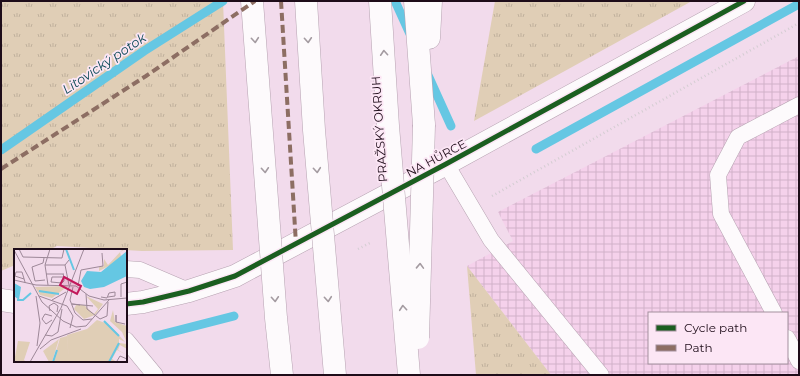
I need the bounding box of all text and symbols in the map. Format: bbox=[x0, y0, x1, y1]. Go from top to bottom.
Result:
water label: Litovický potok bbox=[59, 28, 150, 97]
one-way arrow bbox=[250, 37, 259, 43]
one-way arrow bbox=[304, 37, 313, 43]
one-way arrow bbox=[379, 50, 388, 56]
street label: PRAŽSKÝ OKRUH bbox=[368, 75, 390, 183]
street label: NA HŮRCE bbox=[403, 136, 469, 180]
one-way arrow bbox=[260, 166, 269, 173]
one-way arrow bbox=[313, 167, 322, 173]
inset map bbox=[14, 249, 127, 362]
one-way arrow bbox=[416, 263, 424, 269]
one-way arrow bbox=[270, 296, 279, 302]
one-way arrow bbox=[324, 296, 333, 302]
one-way arrow bbox=[399, 305, 408, 311]
legend bbox=[648, 312, 788, 364]
text: Cycle path bbox=[684, 320, 747, 335]
text: Path bbox=[684, 340, 713, 355]

